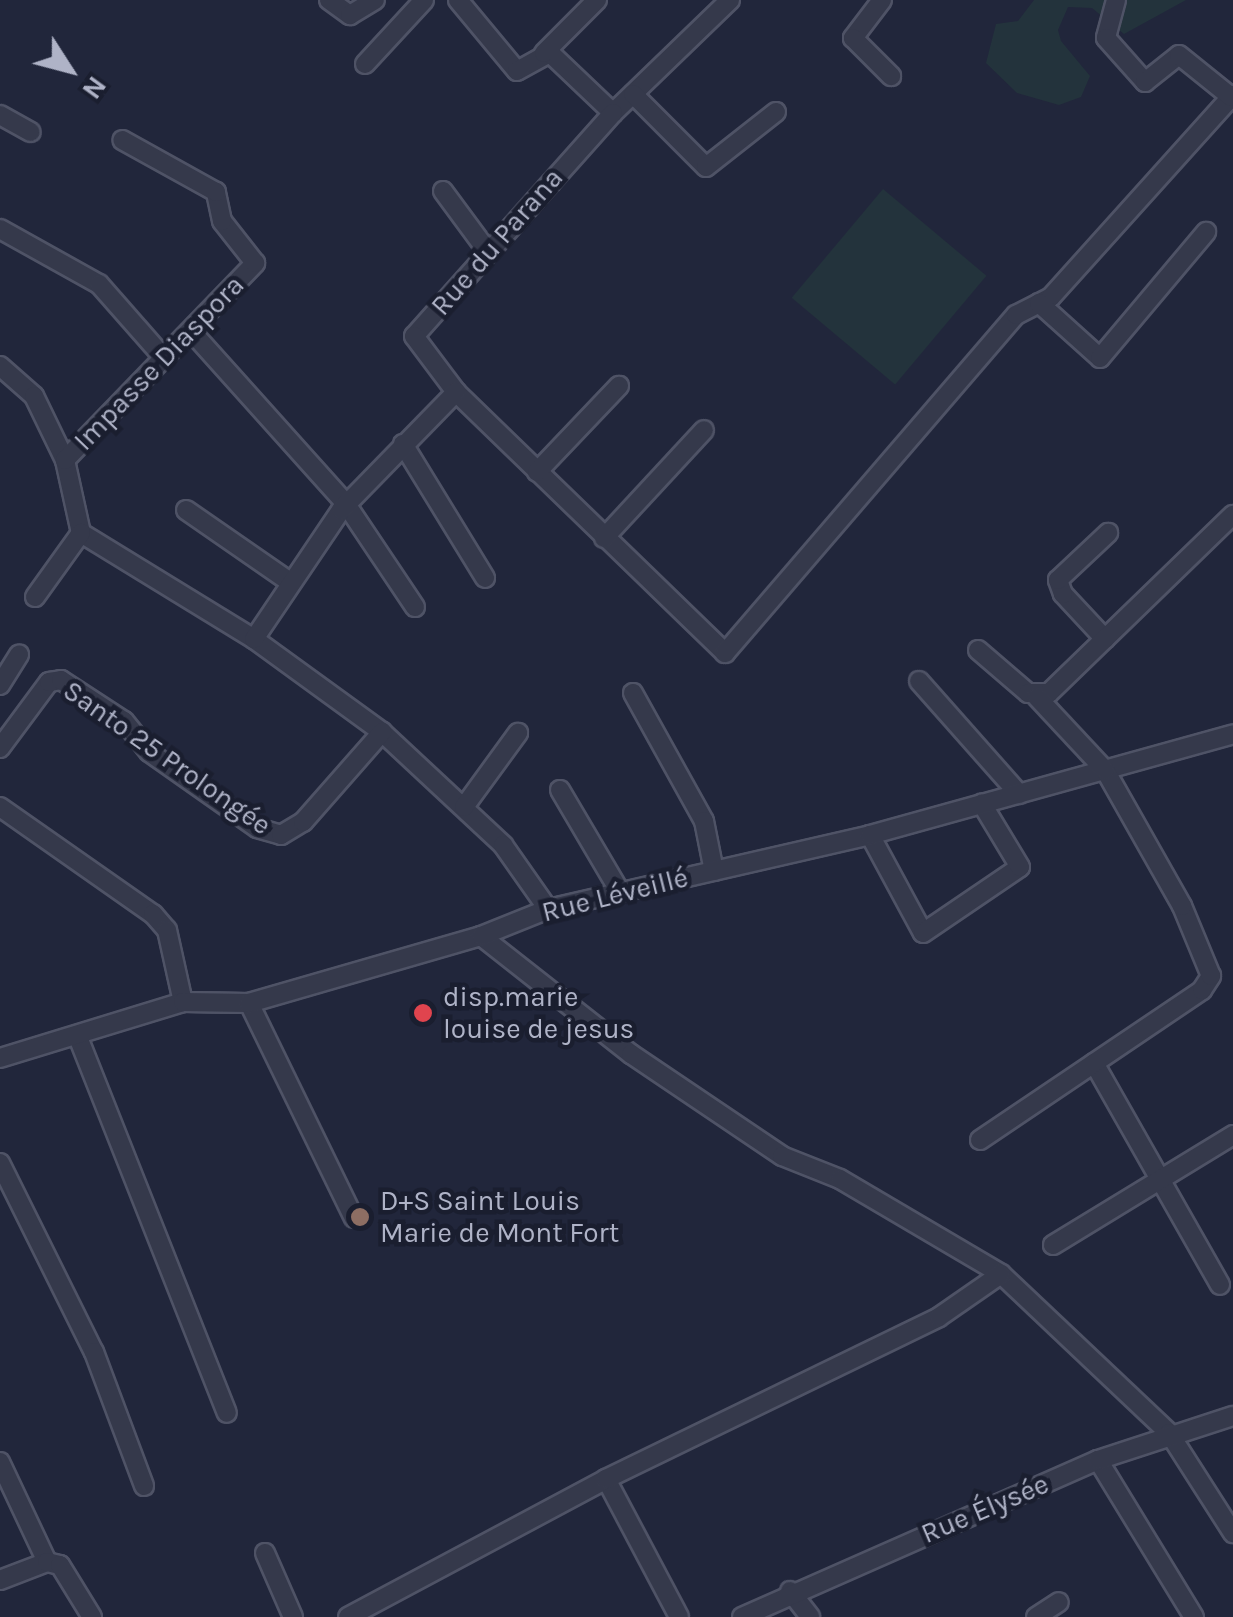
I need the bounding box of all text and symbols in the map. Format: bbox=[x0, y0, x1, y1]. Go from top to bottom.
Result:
north arrow bbox=[20, 20, 120, 120]
text: N bbox=[75, 70, 114, 106]
street label: Rue du Parana bbox=[424, 162, 570, 322]
street label: Impasse Diaspora bbox=[67, 268, 251, 458]
street label: Santo 25 Prolongée bbox=[57, 674, 277, 842]
street label: Rue Léveillé bbox=[538, 861, 692, 929]
place label: disp.marie louise de jesus bbox=[443, 980, 634, 1046]
marker: disp.marie louise de jesus bbox=[412, 1002, 434, 1024]
place label: D+S Saint Louis Marie de Mont Fort bbox=[380, 1184, 619, 1250]
marker: D+S Saint Louis Marie de Mont Fort bbox=[349, 1206, 371, 1228]
street label: Rue Élysée bbox=[916, 1467, 1054, 1551]

